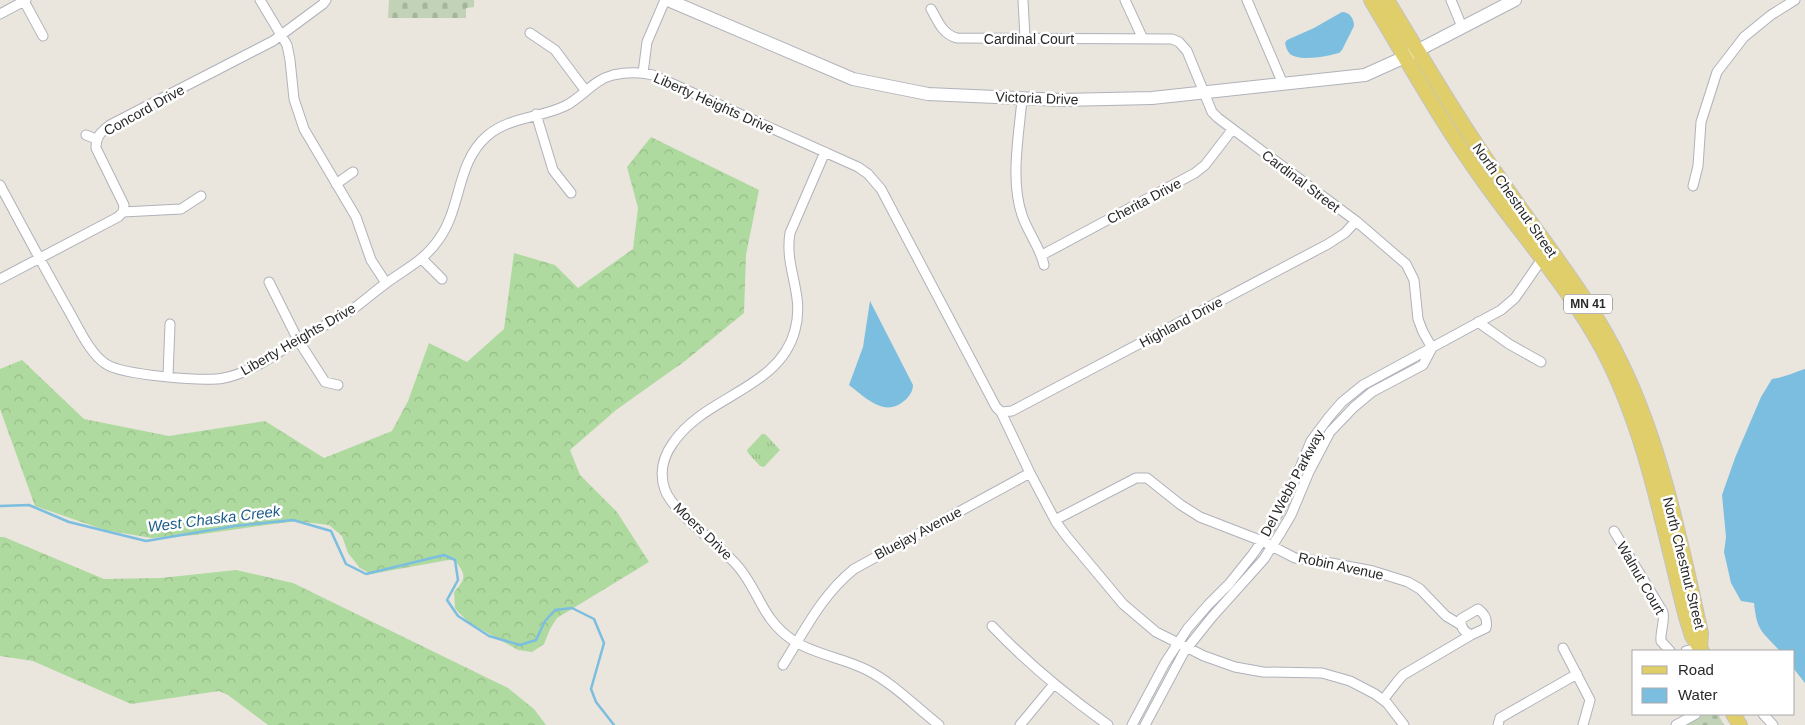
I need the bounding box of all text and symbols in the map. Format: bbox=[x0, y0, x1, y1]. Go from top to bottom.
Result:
street label: Cardinal Court bbox=[984, 31, 1074, 47]
street label: Liberty Heights Drive bbox=[651, 69, 777, 137]
street label: Concord Drive bbox=[101, 81, 187, 139]
street label: Victoria Drive bbox=[995, 89, 1079, 107]
street label: North Chestnut Street bbox=[1470, 140, 1560, 260]
street label: Cardinal Street bbox=[1259, 147, 1343, 216]
street label: Cherita Drive bbox=[1104, 175, 1184, 227]
street label: Highland Drive bbox=[1137, 293, 1225, 351]
road number: MN 41 bbox=[1564, 294, 1612, 314]
street label: Liberty Heights Drive bbox=[238, 299, 358, 378]
street label: Del Webb Parkway bbox=[1257, 427, 1327, 539]
street label: North Chestnut Street bbox=[1660, 495, 1708, 631]
street label: Moers Drive bbox=[670, 499, 736, 563]
water label: West Chaska Creek bbox=[147, 502, 283, 535]
street label: Bluejay Avenue bbox=[872, 503, 964, 563]
street label: Walnut Court bbox=[1614, 539, 1668, 617]
street label: Robin Avenue bbox=[1297, 549, 1385, 583]
legend bbox=[1632, 650, 1795, 715]
text: Road bbox=[1678, 661, 1714, 678]
text: Water bbox=[1678, 686, 1717, 703]

